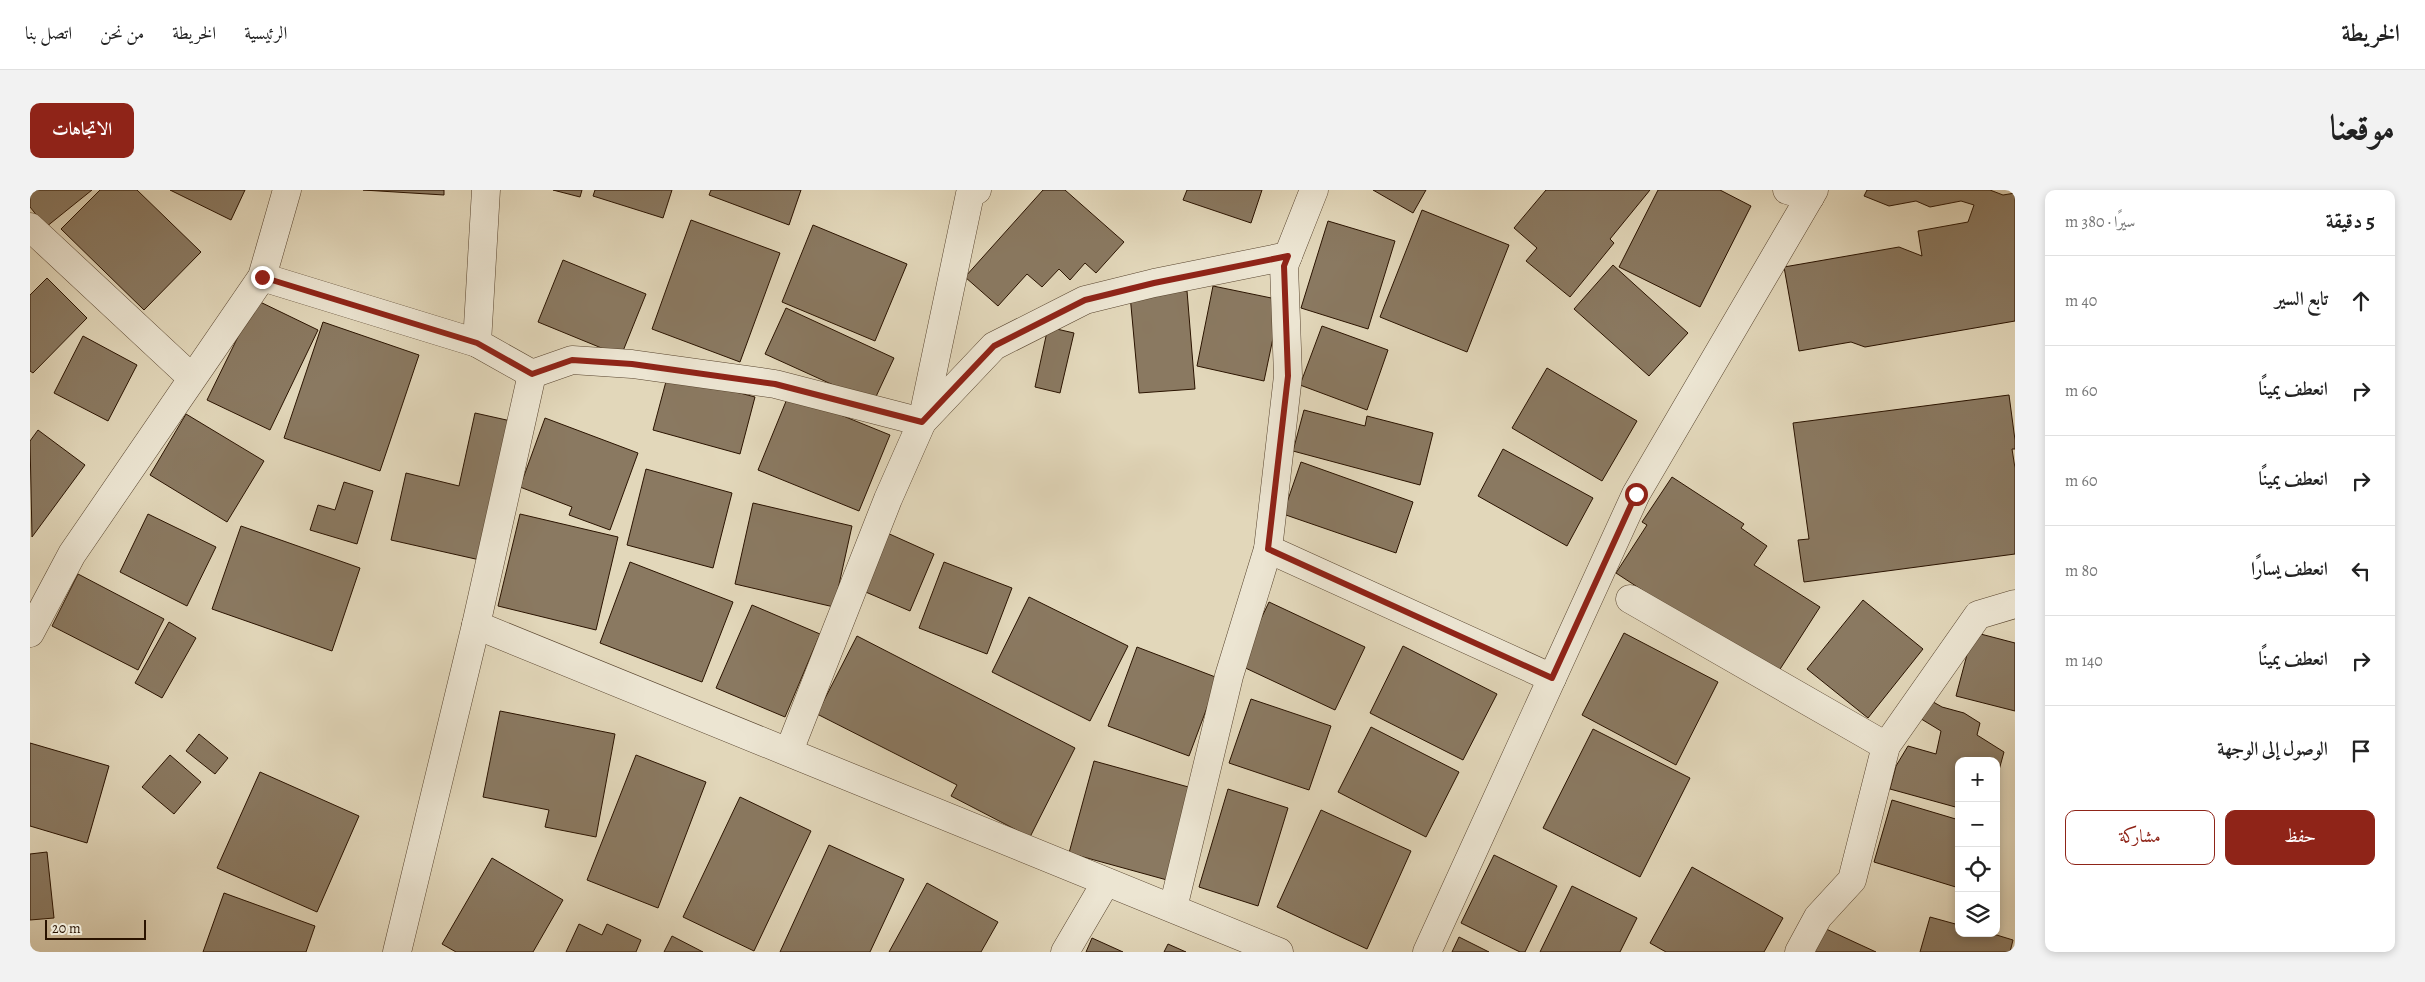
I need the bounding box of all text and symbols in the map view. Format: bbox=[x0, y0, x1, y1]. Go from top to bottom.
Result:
text: الخريطة bbox=[2342, 17, 2400, 49]
text: اتصل بنا bbox=[25, 21, 72, 45]
text: من نحن bbox=[100, 21, 144, 45]
text: الخريطة bbox=[172, 21, 216, 45]
text: الرئيسية bbox=[244, 21, 287, 45]
button: الاتجاهات bbox=[30, 103, 134, 158]
text: موقعنا bbox=[2330, 103, 2395, 151]
text: 5 دقيقة bbox=[2326, 207, 2375, 235]
text: سيرًا · 380 m bbox=[2065, 211, 2135, 233]
route end bbox=[251, 266, 274, 289]
text: تابع السير bbox=[2275, 286, 2328, 312]
icon: ahead bbox=[2347, 287, 2375, 315]
text: 40 m bbox=[2065, 290, 2097, 312]
text: انعطف يمينًا bbox=[2258, 376, 2328, 402]
icon: right bbox=[2347, 377, 2375, 405]
text: 60 m bbox=[2065, 380, 2097, 402]
text: انعطف يمينًا bbox=[2258, 466, 2328, 492]
icon: right bbox=[2347, 467, 2375, 495]
text: 60 m bbox=[2065, 470, 2097, 492]
route start bbox=[1625, 483, 1648, 506]
text: انعطف يسارًا bbox=[2251, 556, 2328, 582]
icon: left bbox=[2347, 557, 2375, 585]
text: 80 m bbox=[2065, 560, 2098, 582]
text: انعطف يمينًا bbox=[2258, 646, 2328, 672]
icon: right bbox=[2347, 647, 2375, 675]
text: 140 m bbox=[2065, 650, 2103, 672]
text: الوصول إلى الوجهة bbox=[2217, 736, 2328, 762]
icon: arrive bbox=[2347, 737, 2375, 765]
map controls bbox=[1955, 757, 2000, 937]
button: + bbox=[1955, 757, 2000, 802]
button: − bbox=[1955, 802, 2000, 847]
button: مشاركة bbox=[2065, 810, 2215, 865]
button: حفظ bbox=[2225, 810, 2375, 865]
button: locate bbox=[1955, 847, 2000, 892]
button: layers bbox=[1955, 892, 2000, 937]
scale bar bbox=[45, 917, 146, 940]
text: 20 m bbox=[52, 919, 81, 938]

